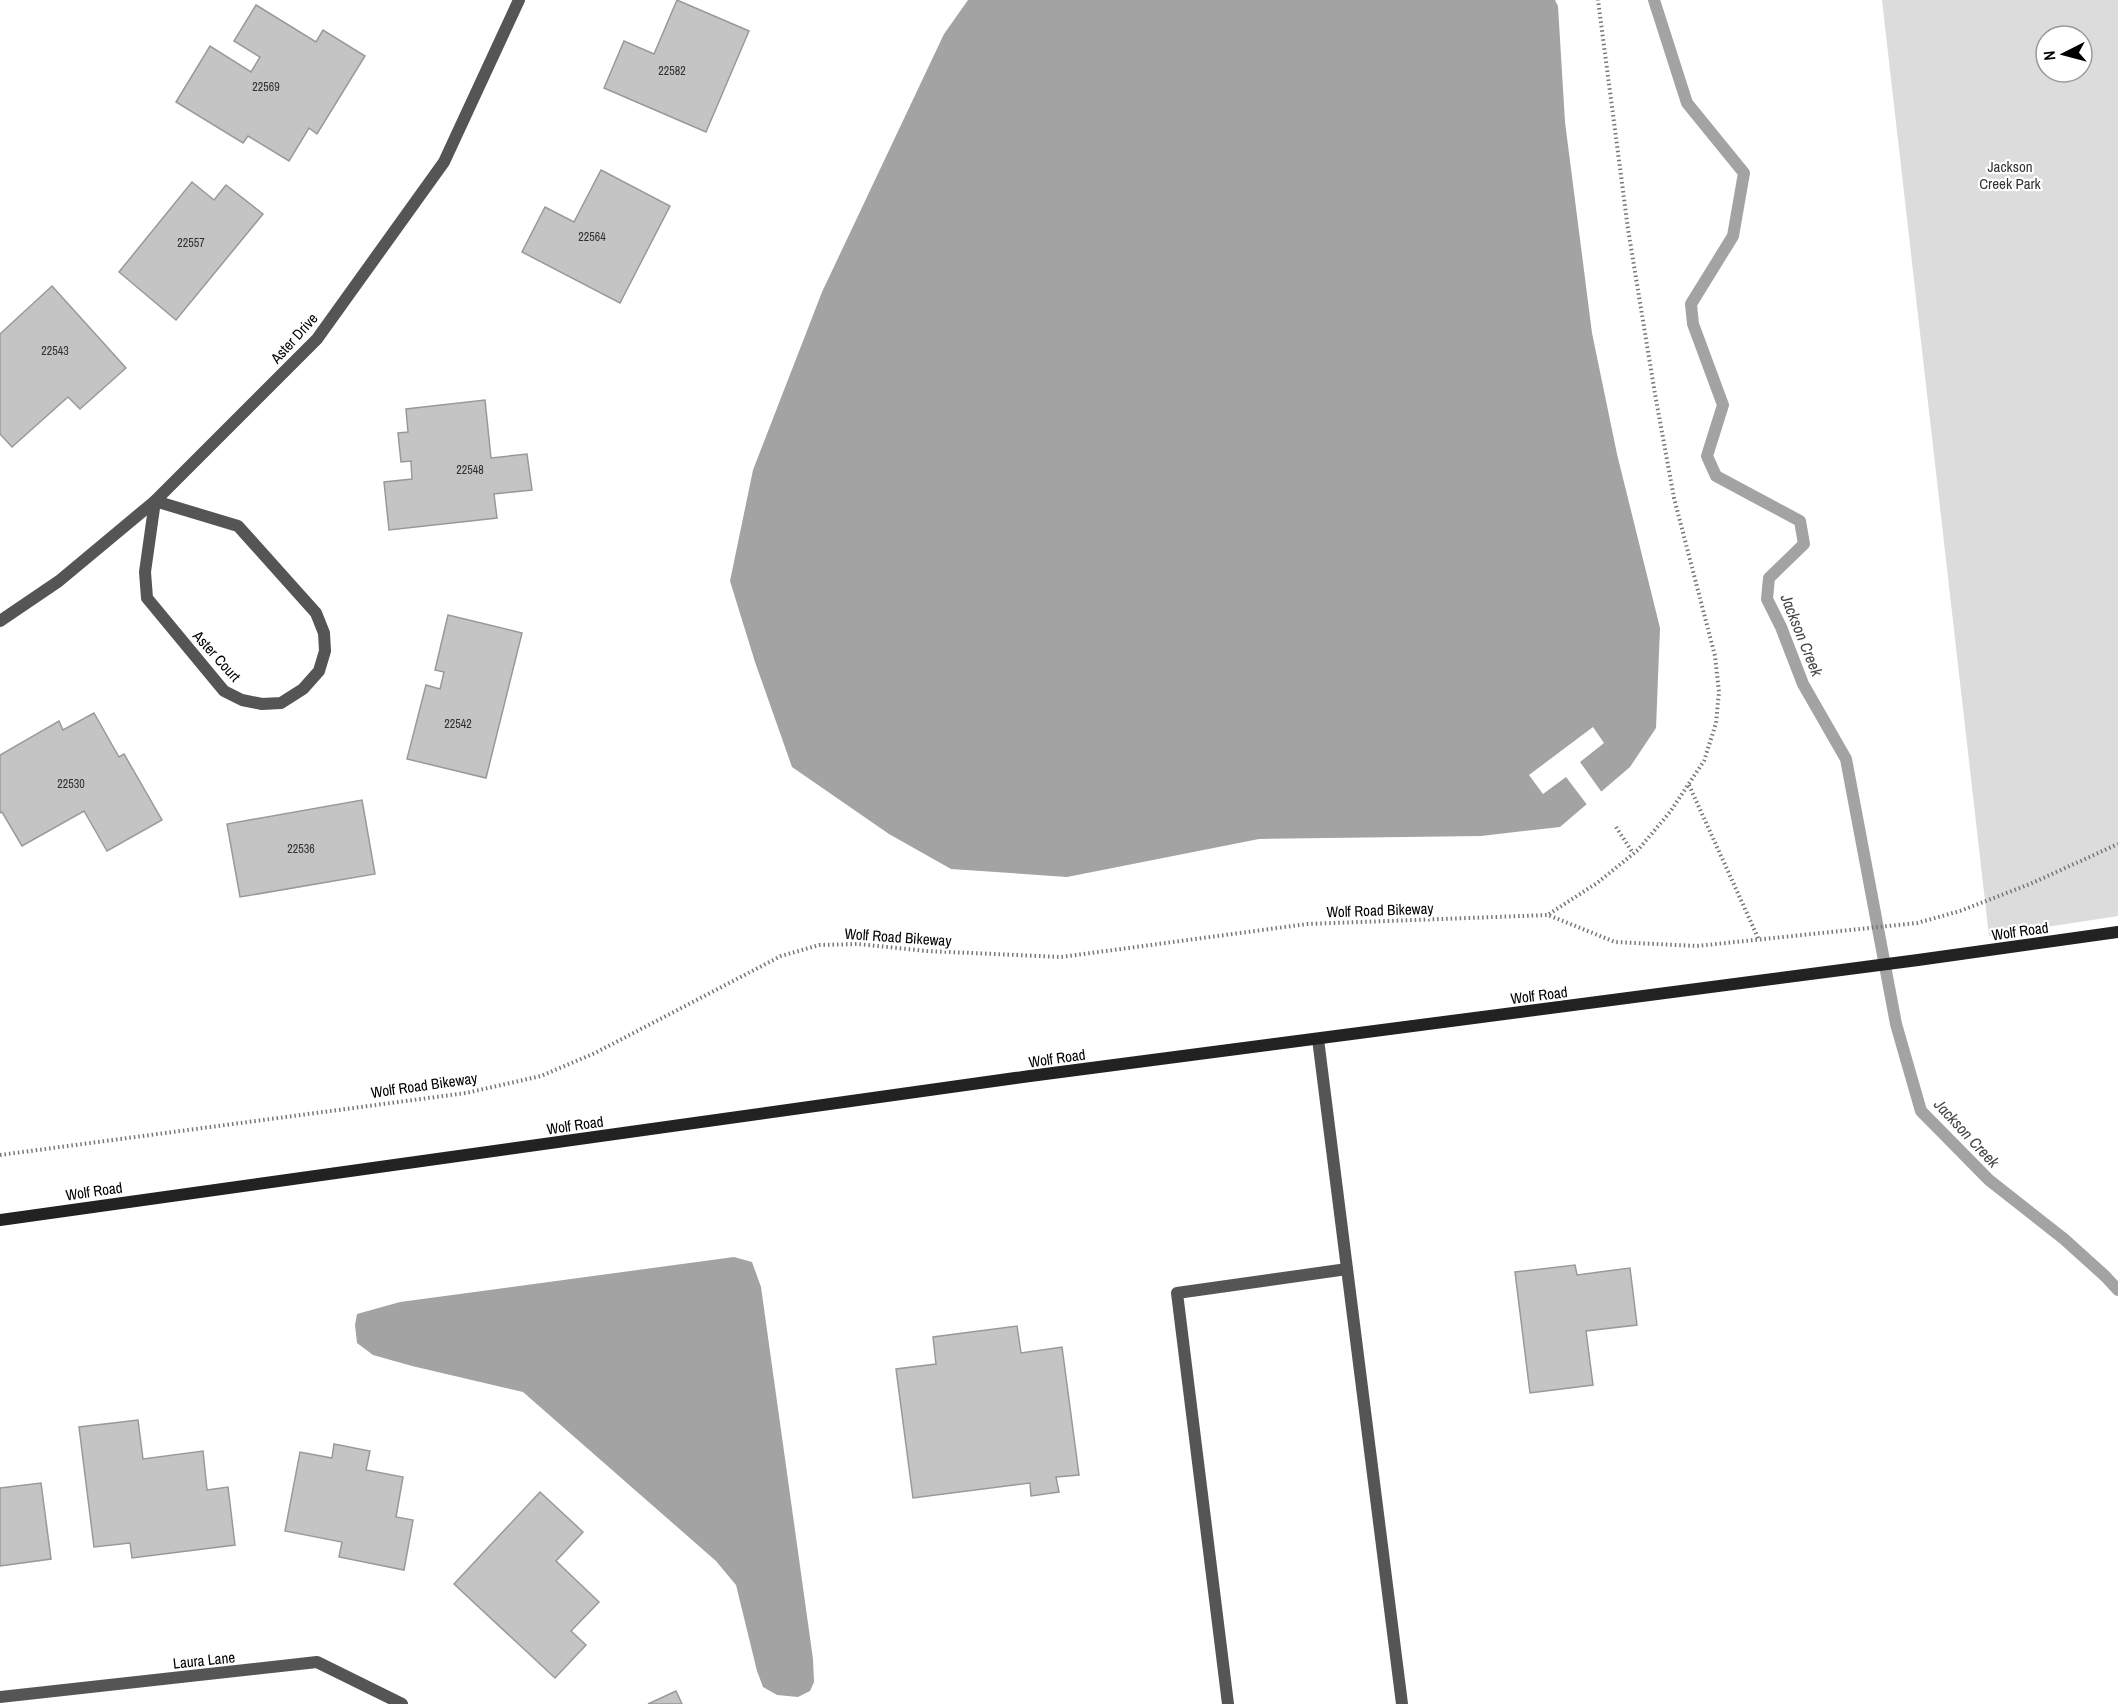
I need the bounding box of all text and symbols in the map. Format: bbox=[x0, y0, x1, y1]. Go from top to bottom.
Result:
north arrow bbox=[2034, 24, 2094, 84]
text: N bbox=[2038, 50, 2061, 61]
house number: 22582 bbox=[658, 63, 686, 79]
house number: 22569 bbox=[252, 79, 280, 95]
park label: Jackson Creek Park bbox=[1979, 156, 2042, 194]
house number: 22564 bbox=[578, 229, 606, 245]
house number: 22557 bbox=[177, 235, 205, 251]
street label: Aster Drive bbox=[265, 308, 322, 369]
house number: 22543 bbox=[41, 343, 69, 359]
house number: 22548 bbox=[456, 462, 484, 478]
water label: Jackson Creek bbox=[1775, 590, 1829, 680]
street label: Aster Court bbox=[188, 625, 246, 687]
house number: 22542 bbox=[444, 716, 472, 732]
house number: 22530 bbox=[57, 776, 85, 792]
house number: 22536 bbox=[287, 841, 315, 857]
street label: Wolf Road Bikeway bbox=[1326, 898, 1435, 922]
street label: Wolf Road bbox=[1990, 917, 2050, 945]
street label: Wolf Road Bikeway bbox=[844, 923, 953, 951]
street label: Wolf Road bbox=[1509, 981, 1569, 1009]
street label: Wolf Road bbox=[1027, 1044, 1087, 1072]
street label: Wolf Road Bikeway bbox=[369, 1067, 479, 1103]
water label: Jackson Creek bbox=[1929, 1093, 2005, 1173]
street label: Wolf Road bbox=[545, 1111, 605, 1139]
street label: Wolf Road bbox=[64, 1177, 124, 1205]
street label: Laura Lane bbox=[172, 1646, 236, 1674]

